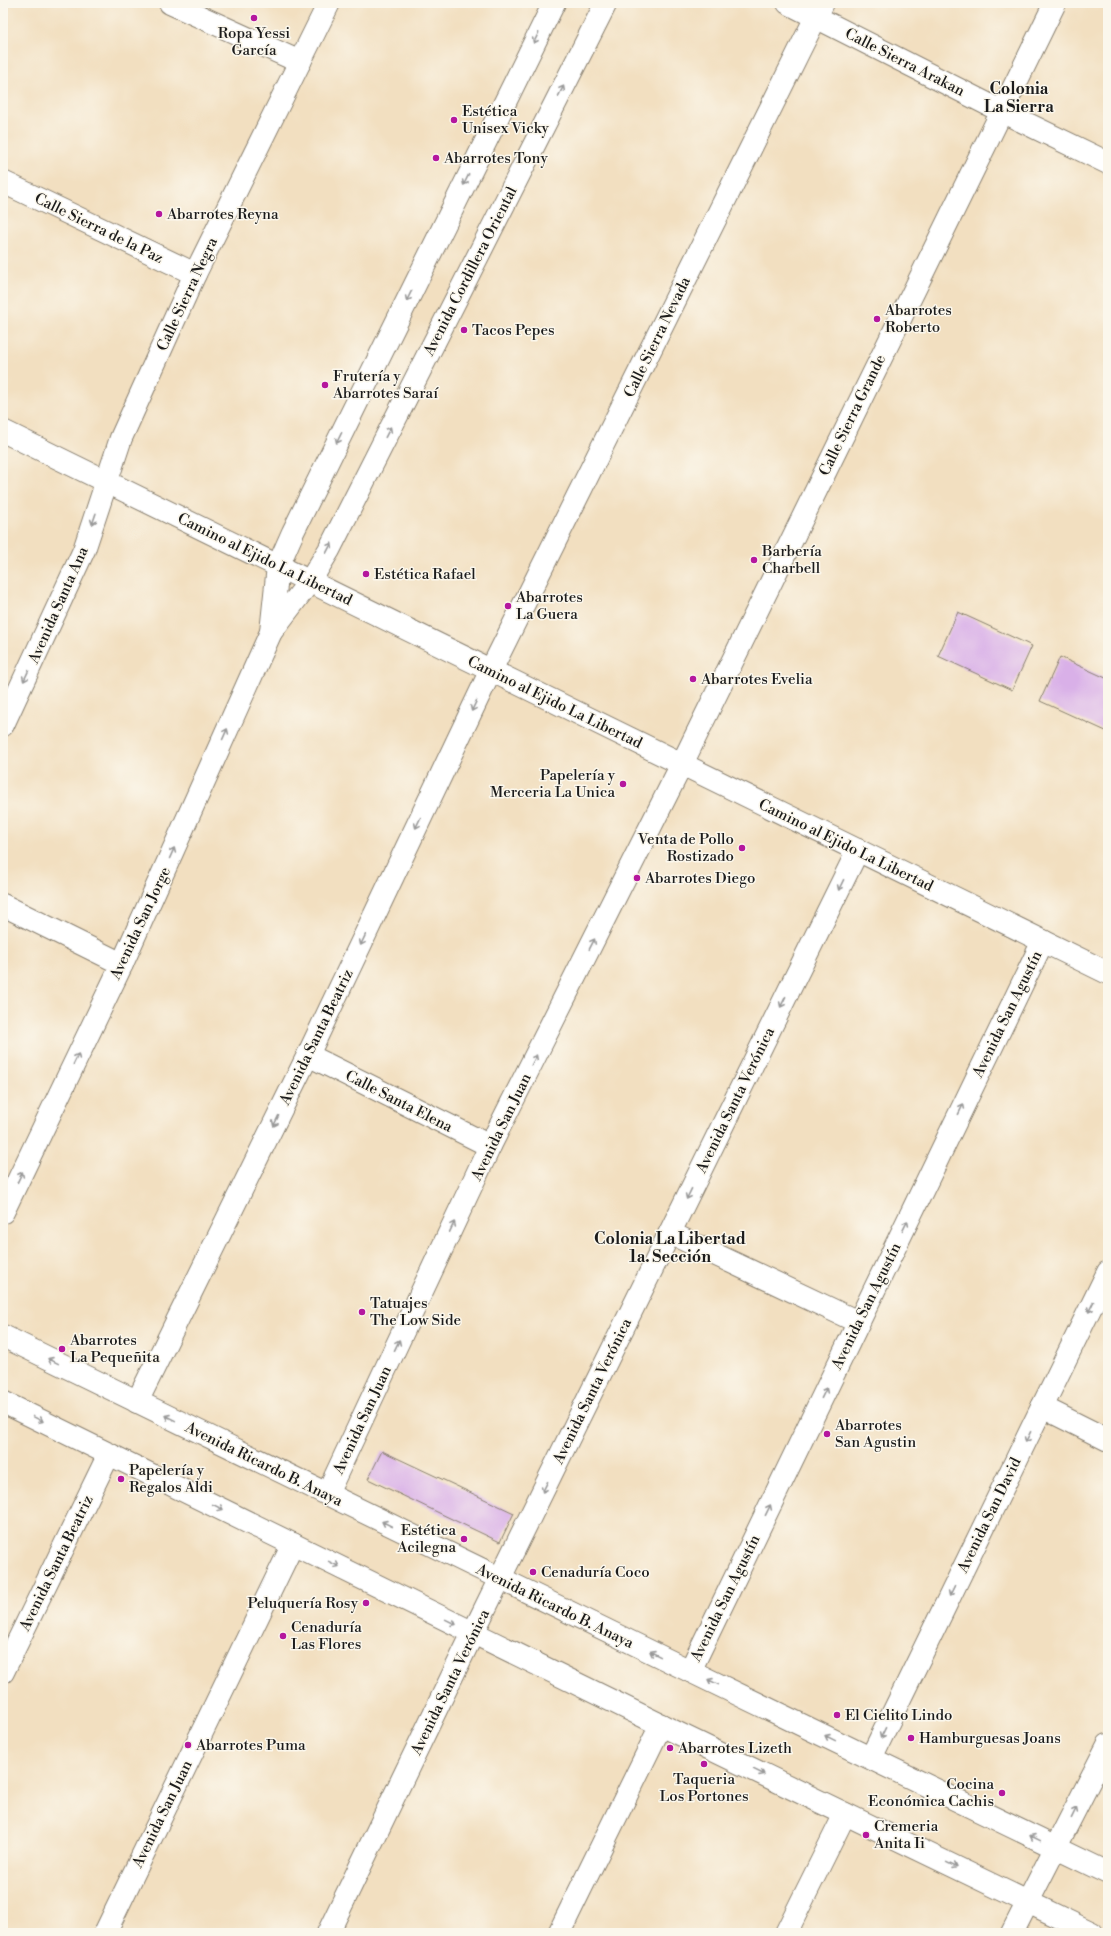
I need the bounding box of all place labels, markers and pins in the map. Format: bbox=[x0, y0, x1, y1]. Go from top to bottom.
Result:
marker: Ropa Yessi García bbox=[249, 13, 259, 23]
place label: Ropa Yessi García bbox=[218, 24, 290, 60]
place label: Estética Unisex Vicky bbox=[462, 102, 549, 138]
marker: Estética Unisex Vicky bbox=[449, 115, 459, 125]
place label: Abarrotes Tony bbox=[443, 149, 548, 168]
marker: Abarrotes Tony bbox=[431, 153, 441, 163]
place label: Abarrotes Reyna bbox=[166, 205, 279, 224]
marker: Abarrotes Reyna bbox=[154, 209, 164, 219]
place label: Abarrotes Roberto bbox=[884, 301, 952, 337]
marker: Abarrotes Roberto bbox=[872, 314, 882, 324]
place label: Tacos Pepes bbox=[472, 321, 555, 340]
marker: Tacos Pepes bbox=[459, 325, 469, 335]
place label: Frutería y Abarrotes Saraí bbox=[332, 367, 439, 403]
marker: Frutería y Abarrotes Saraí bbox=[320, 380, 330, 390]
place label: Barbería Charbell bbox=[761, 542, 822, 578]
marker: Barbería Charbell bbox=[749, 555, 759, 565]
place label: Estética Rafael bbox=[374, 565, 476, 584]
marker: Estética Rafael bbox=[361, 569, 371, 579]
place label: Abarrotes La Guera bbox=[515, 588, 583, 624]
marker: Abarrotes La Guera bbox=[503, 601, 513, 611]
place label: Abarrotes Evelia bbox=[700, 670, 813, 689]
marker: Abarrotes Evelia bbox=[688, 674, 698, 684]
place label: Papelería y Merceria La Unica bbox=[490, 766, 616, 802]
marker: Papelería y Merceria La Unica bbox=[618, 779, 628, 789]
place label: Venta de Pollo Rostizado bbox=[637, 830, 734, 866]
marker: Venta de Pollo Rostizado bbox=[737, 843, 747, 853]
place label: Abarrotes Diego bbox=[644, 869, 755, 888]
marker: Abarrotes Diego bbox=[632, 873, 642, 883]
place label: Tatuajes The Low Side bbox=[370, 1294, 461, 1330]
marker: Tatuajes The Low Side bbox=[357, 1307, 367, 1317]
place label: Abarrotes La Pequeñita bbox=[69, 1331, 160, 1367]
marker: Abarrotes La Pequeñita bbox=[57, 1344, 67, 1354]
place label: Abarrotes San Agustin bbox=[834, 1416, 916, 1452]
marker: Abarrotes San Agustin bbox=[822, 1429, 832, 1439]
place label: Papelería y Regalos Aldi bbox=[129, 1461, 213, 1497]
marker: Papelería y Regalos Aldi bbox=[116, 1474, 126, 1484]
place label: Estética Acilegna bbox=[396, 1521, 456, 1557]
marker: Estética Acilegna bbox=[459, 1534, 469, 1544]
place label: Cenaduría Coco bbox=[541, 1563, 650, 1582]
marker: Cenaduría Coco bbox=[528, 1567, 538, 1577]
place label: Peluquería Rosy bbox=[247, 1594, 359, 1613]
marker: Peluquería Rosy bbox=[361, 1598, 371, 1608]
place label: Cenaduría Las Flores bbox=[291, 1618, 362, 1654]
marker: Cenaduría Las Flores bbox=[278, 1631, 288, 1641]
place label: El Cielito Lindo bbox=[845, 1706, 952, 1725]
marker: El Cielito Lindo bbox=[832, 1710, 842, 1720]
place label: Hamburguesas Joans bbox=[919, 1729, 1061, 1748]
marker: Hamburguesas Joans bbox=[906, 1733, 916, 1743]
place label: Abarrotes Puma bbox=[195, 1736, 306, 1755]
place label: Abarrotes Lizeth bbox=[677, 1739, 792, 1758]
marker: Abarrotes Puma bbox=[183, 1740, 193, 1750]
marker: Abarrotes Lizeth bbox=[665, 1743, 675, 1753]
marker: Taqueria Los Portones bbox=[699, 1759, 709, 1769]
place label: Taqueria Los Portones bbox=[659, 1770, 749, 1806]
place label: Cocina Económica Cachis bbox=[868, 1775, 994, 1811]
marker: Cocina Económica Cachis bbox=[997, 1788, 1007, 1798]
place label: Cremeria Anita Ii bbox=[873, 1817, 939, 1853]
marker: Cremeria Anita Ii bbox=[861, 1830, 871, 1840]

